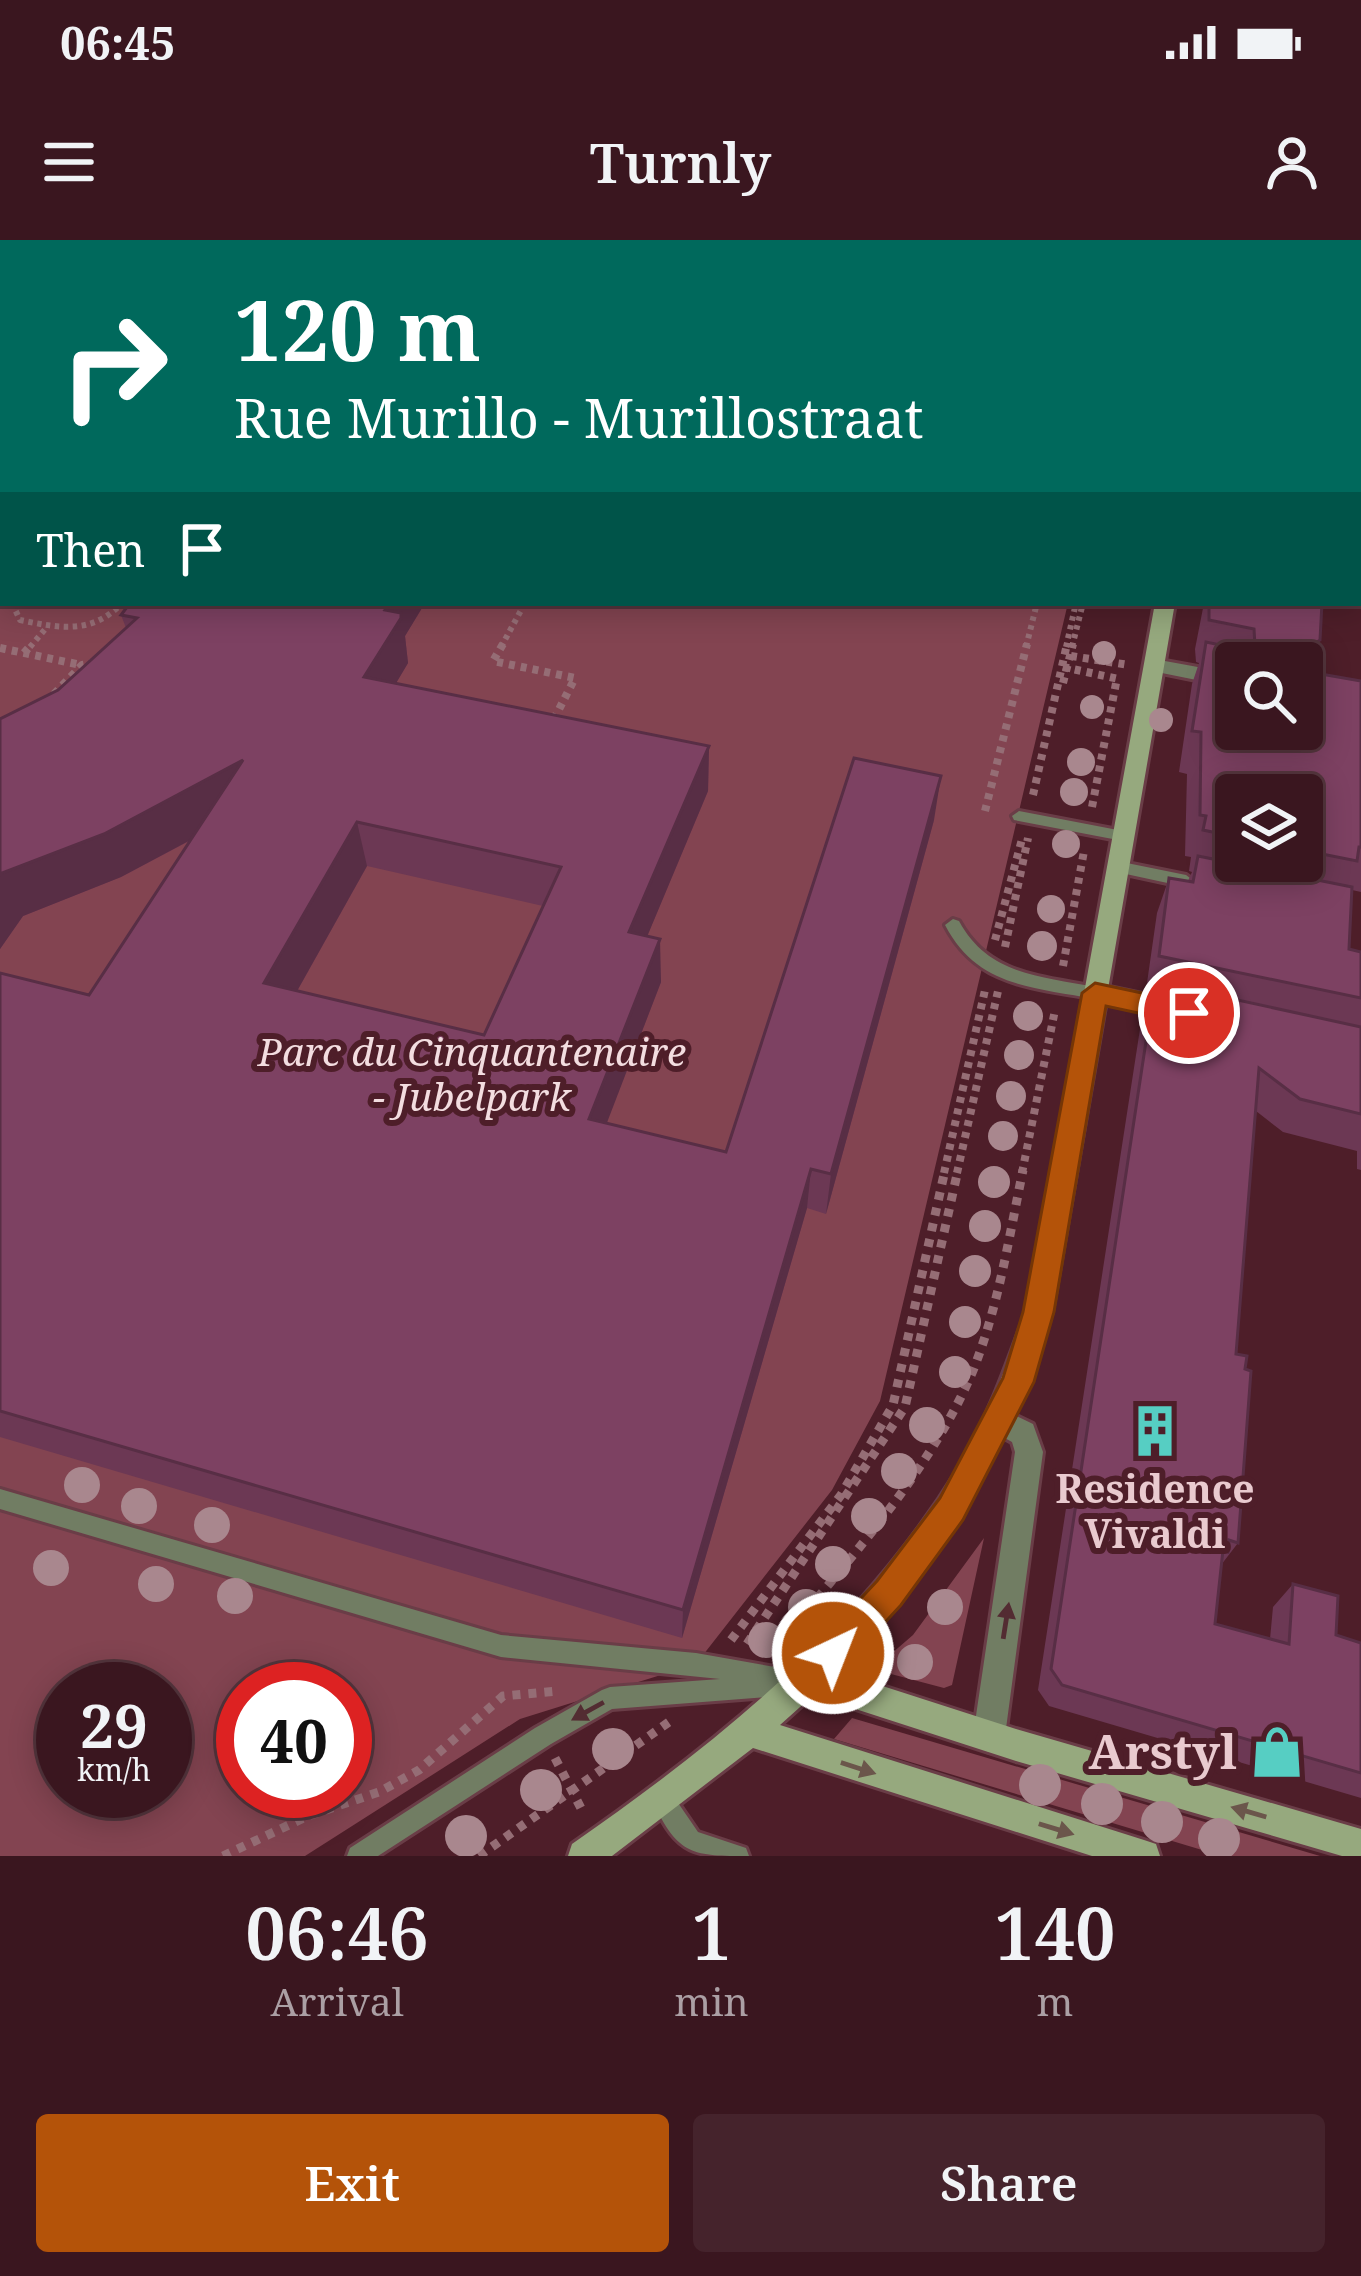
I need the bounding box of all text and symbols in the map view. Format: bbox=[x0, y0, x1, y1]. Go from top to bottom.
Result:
text: 06:45 bbox=[60, 12, 175, 73]
text: Turnly bbox=[590, 125, 771, 199]
icon: menu bbox=[36, 129, 102, 195]
icon: person bbox=[1259, 129, 1325, 195]
text: 120 m bbox=[234, 271, 481, 386]
icon: right bbox=[36, 288, 192, 444]
text: Rue Murillo - Murillostraat bbox=[234, 380, 924, 454]
icon: arrive bbox=[169, 516, 235, 582]
text: Then bbox=[36, 519, 145, 580]
map controls bbox=[1215, 642, 1323, 882]
button: search bbox=[1215, 642, 1323, 750]
button: layers bbox=[1215, 774, 1323, 882]
pin bbox=[1138, 962, 1240, 1064]
icon: arrive bbox=[1156, 980, 1222, 1046]
park label: Parc du Cinquantenaire - Jubelpark bbox=[257, 1024, 686, 1122]
building icon: Residence Vivaldi bbox=[1126, 1402, 1184, 1460]
place label: Residence Vivaldi bbox=[1055, 1461, 1255, 1559]
position arrow bbox=[770, 1590, 896, 1716]
one-way arrow bbox=[998, 1601, 1016, 1639]
speed limit sign: 40 bbox=[216, 1662, 372, 1818]
text: 29 bbox=[80, 1684, 148, 1766]
one-way arrow bbox=[572, 1699, 605, 1720]
place label: Arstyl bbox=[1089, 1718, 1237, 1783]
shop icon: Arstyl bbox=[1248, 1723, 1306, 1781]
text: km/h bbox=[77, 1749, 151, 1790]
one-way arrow bbox=[840, 1759, 877, 1778]
one-way arrow bbox=[1230, 1802, 1267, 1820]
one-way arrow bbox=[1038, 1821, 1075, 1839]
text: 06:46 bbox=[245, 1883, 429, 1981]
text: 1 bbox=[691, 1883, 732, 1981]
text: 140 bbox=[994, 1883, 1116, 1981]
text: Arrival bbox=[270, 1974, 404, 2027]
text: min bbox=[674, 1974, 749, 2027]
text: m bbox=[1036, 1974, 1073, 2027]
button: Exit bbox=[36, 2114, 669, 2252]
button: Share bbox=[693, 2114, 1325, 2252]

